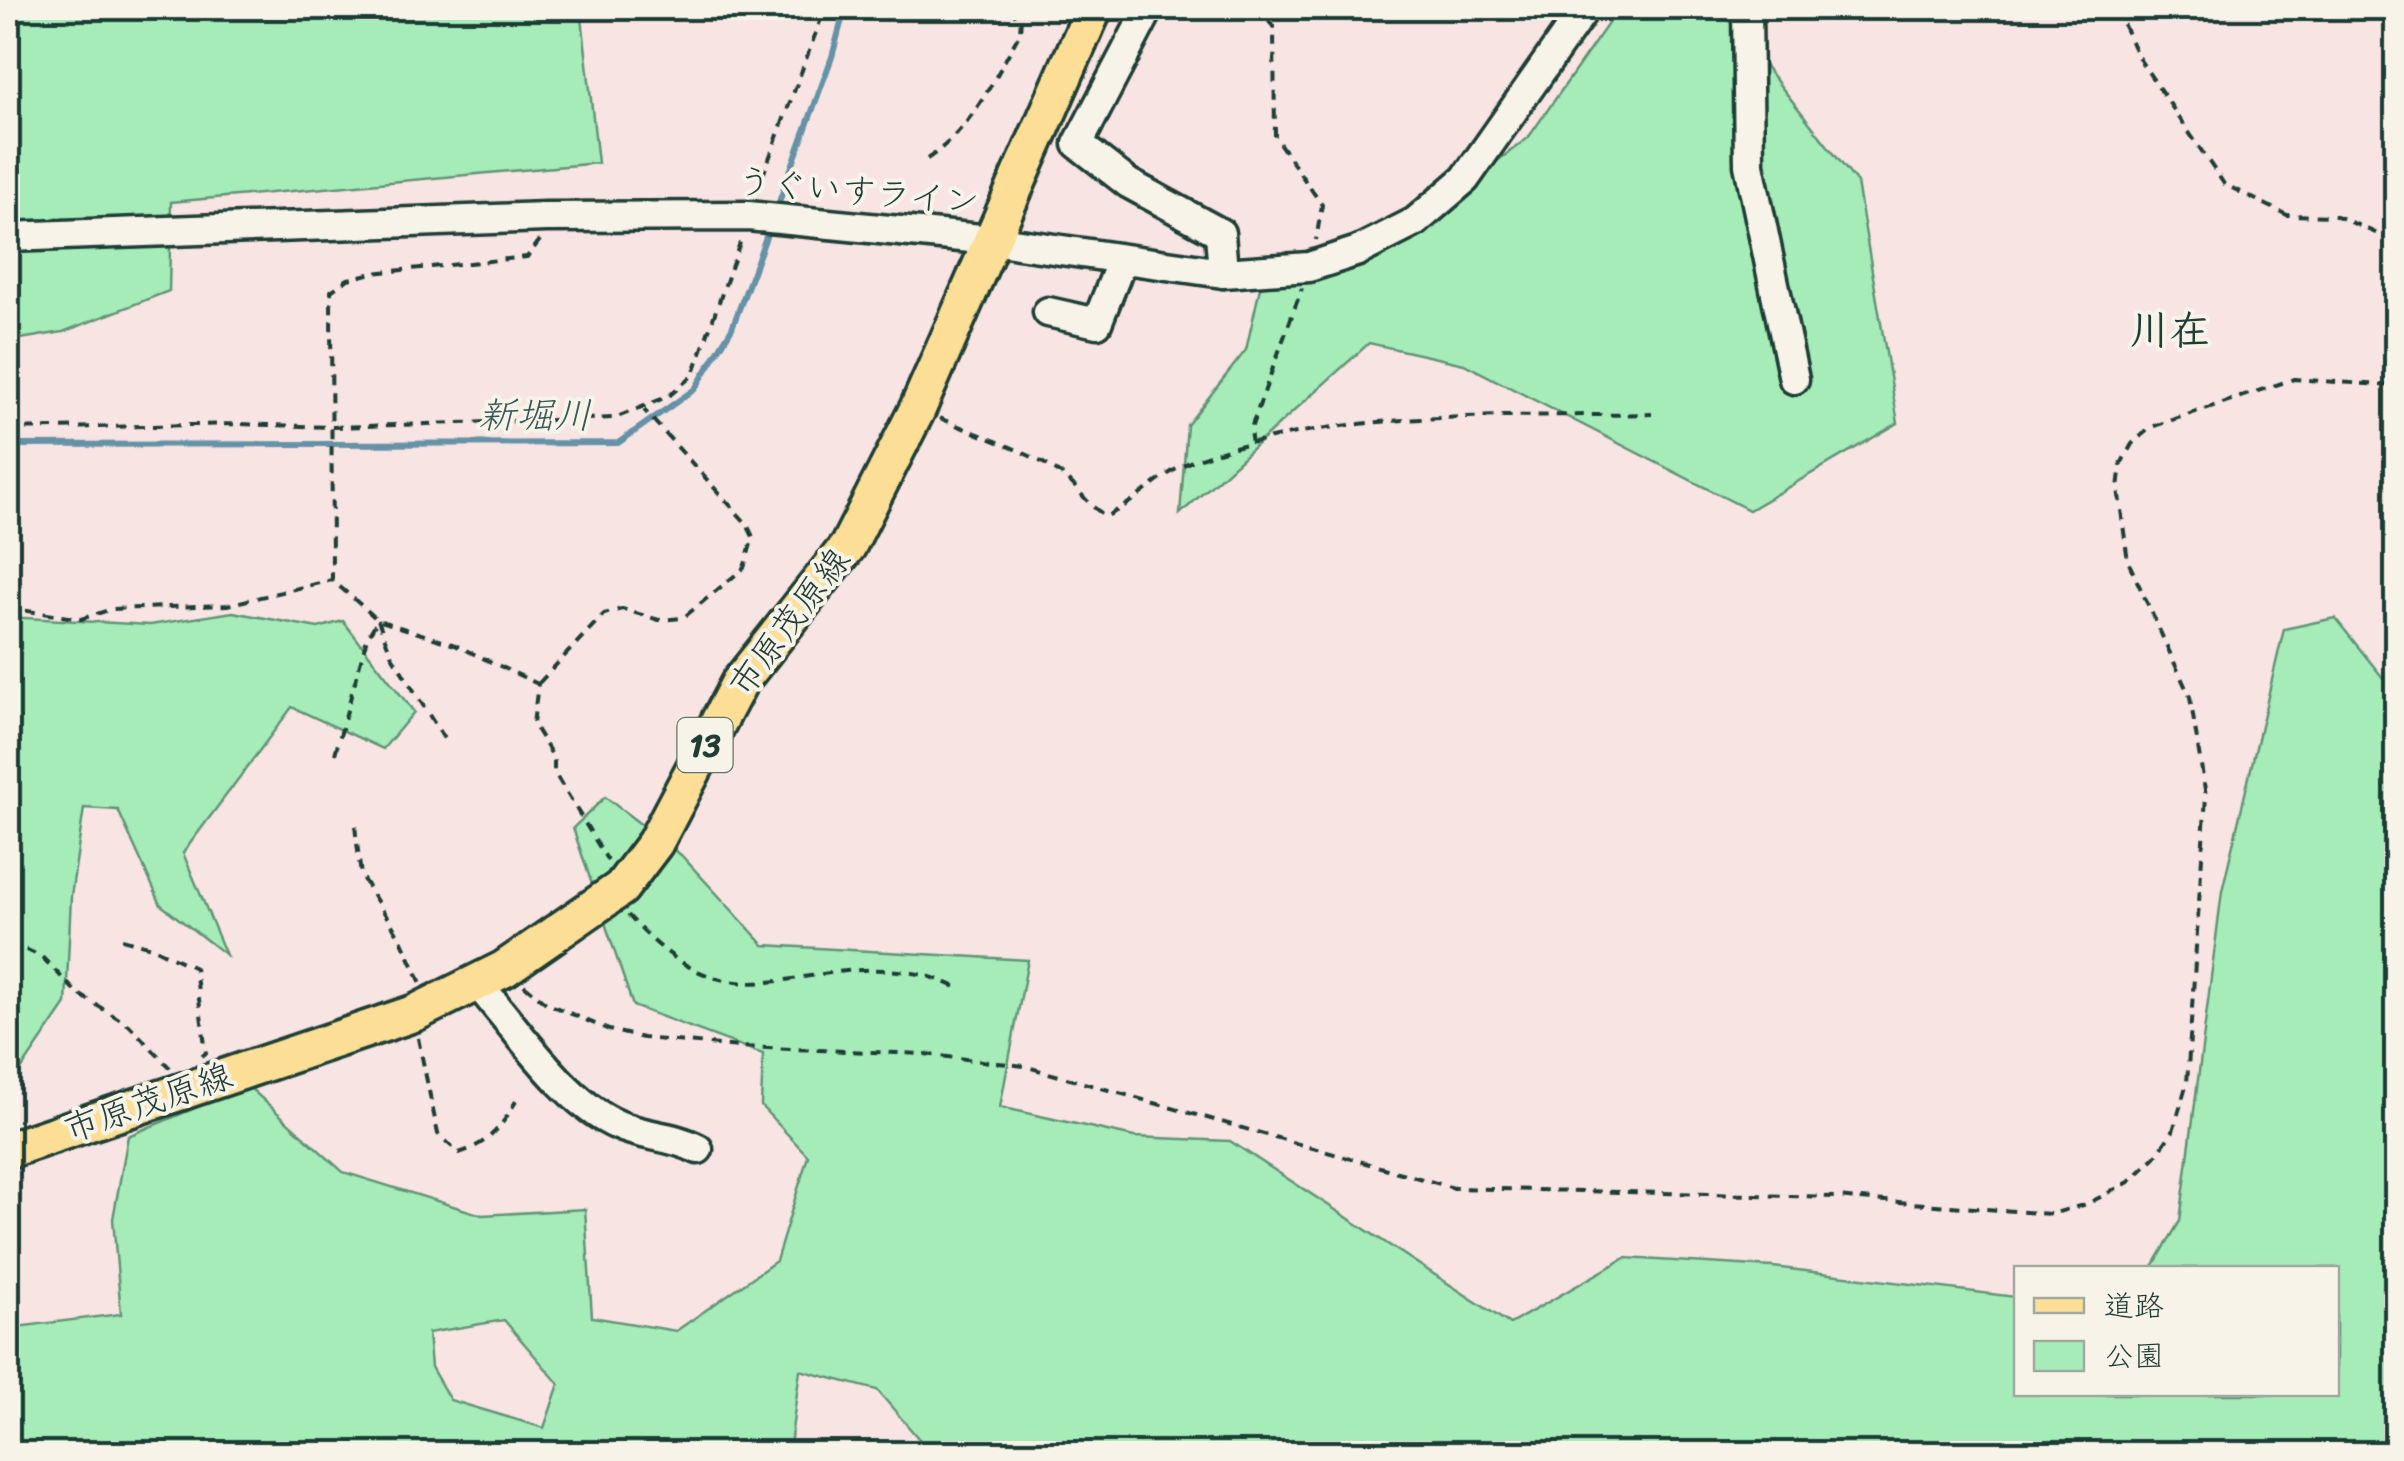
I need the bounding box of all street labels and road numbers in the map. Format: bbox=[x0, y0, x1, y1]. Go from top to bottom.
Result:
street label: うぐいすライン bbox=[734, 150, 982, 232]
street label: 市原茂原線 bbox=[712, 533, 866, 711]
road number: 13 bbox=[678, 718, 732, 772]
street label: 市原茂原線 bbox=[55, 1044, 241, 1160]

